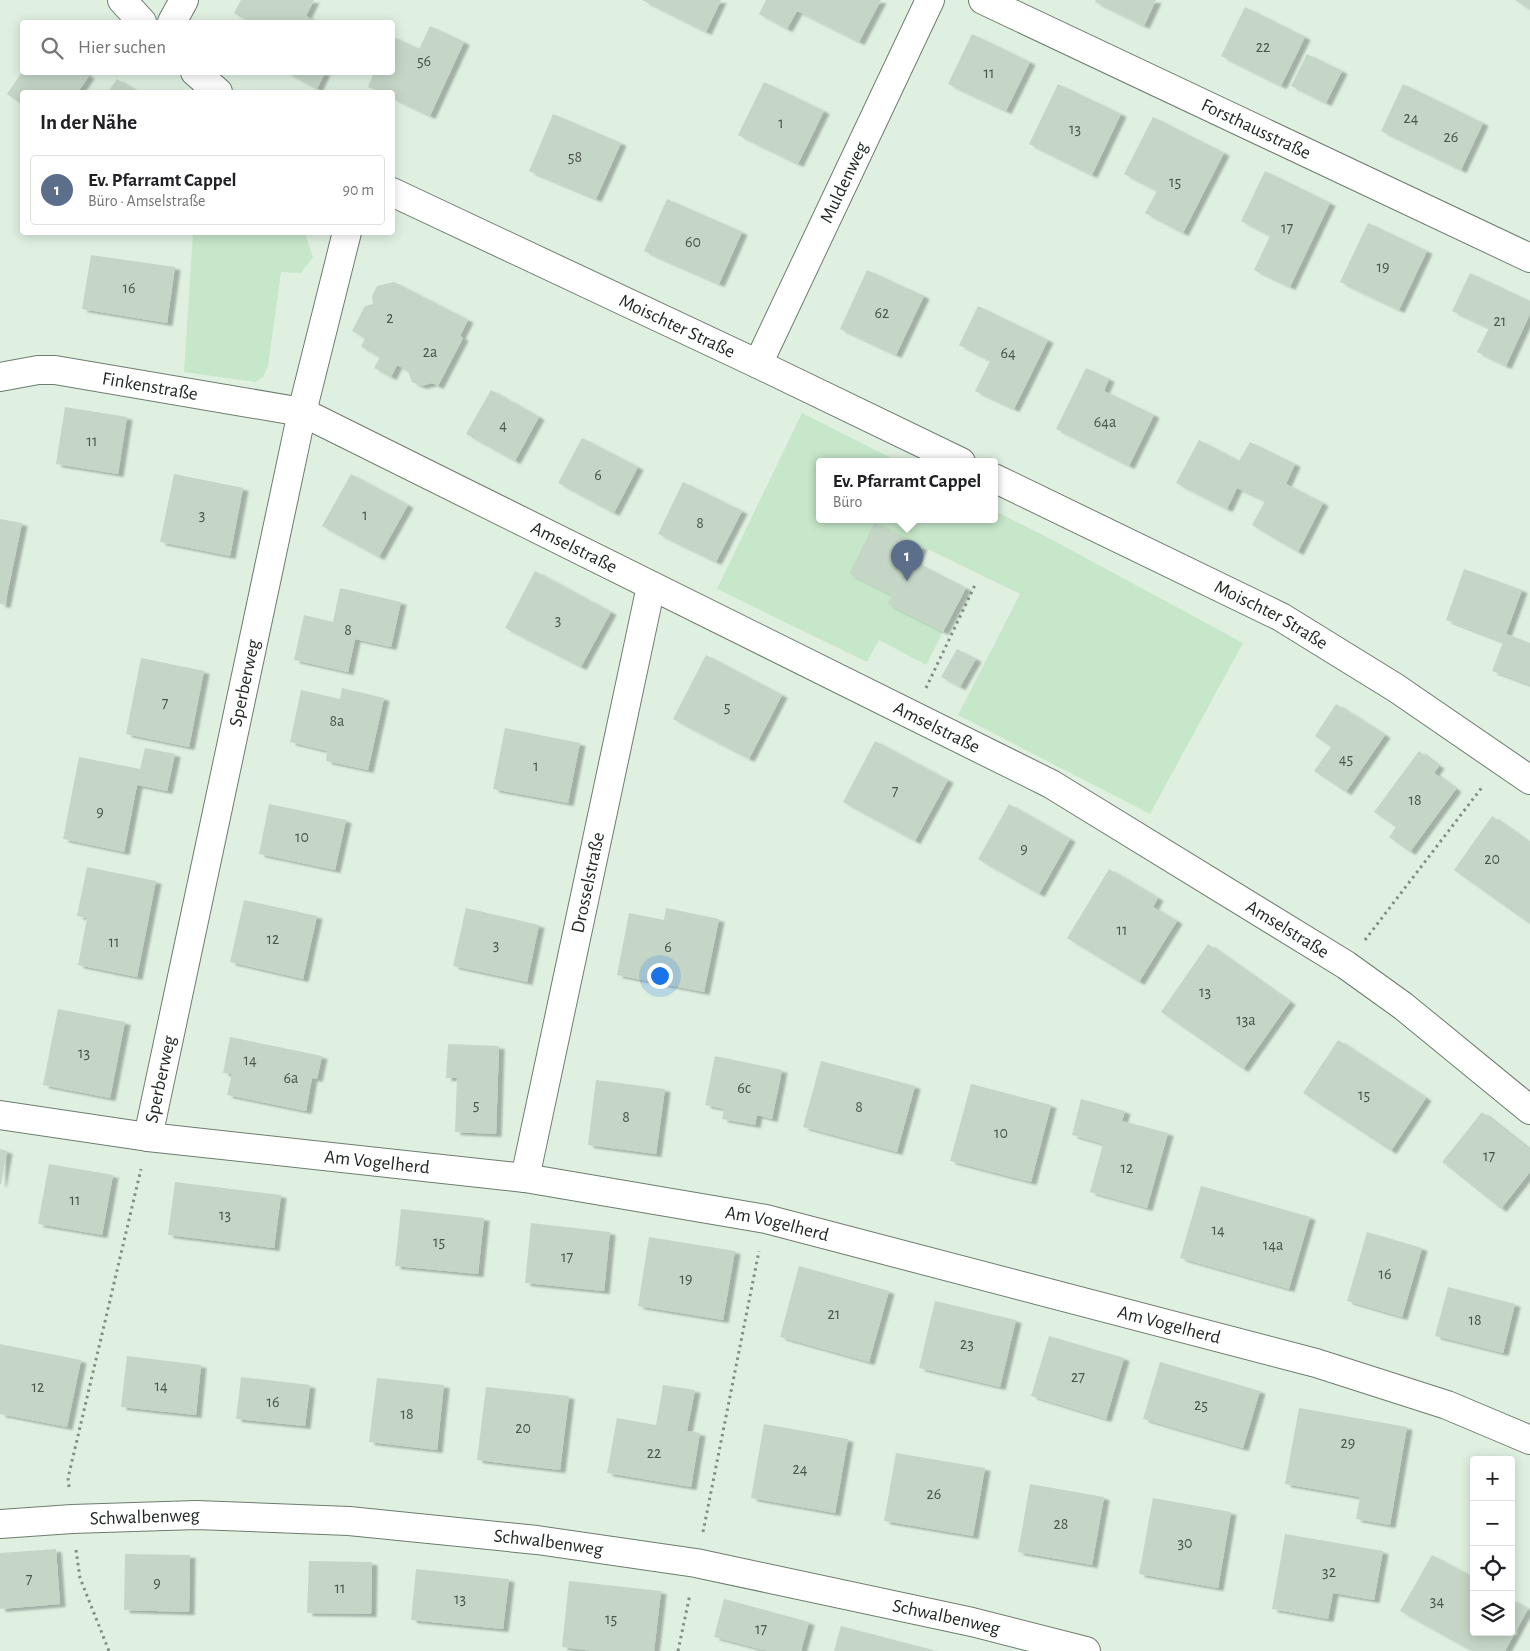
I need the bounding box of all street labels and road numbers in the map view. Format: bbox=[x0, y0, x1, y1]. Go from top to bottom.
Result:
street label: Forsthausstraße bbox=[1199, 95, 1314, 163]
street label: Muldenweg bbox=[817, 138, 871, 226]
street label: Moischter Straße bbox=[616, 291, 738, 361]
street label: Finkenstraße bbox=[101, 369, 199, 404]
street label: Amselstraße bbox=[528, 518, 620, 576]
street label: Moischter Straße bbox=[1211, 577, 1331, 653]
street label: Sperberweg bbox=[226, 637, 263, 729]
street label: Amselstraße bbox=[891, 698, 983, 757]
street label: Drosselstraße bbox=[568, 831, 608, 935]
street label: Amselstraße bbox=[1243, 897, 1332, 962]
street label: Sperberweg bbox=[142, 1033, 179, 1125]
street label: Am Vogelherd bbox=[323, 1147, 431, 1177]
street label: Am Vogelherd bbox=[724, 1203, 831, 1245]
street label: Am Vogelherd bbox=[1116, 1302, 1223, 1347]
street label: Schwalbenweg bbox=[90, 1505, 201, 1528]
street label: Schwalbenweg bbox=[493, 1526, 605, 1559]
street label: Schwalbenweg bbox=[891, 1596, 1003, 1638]

